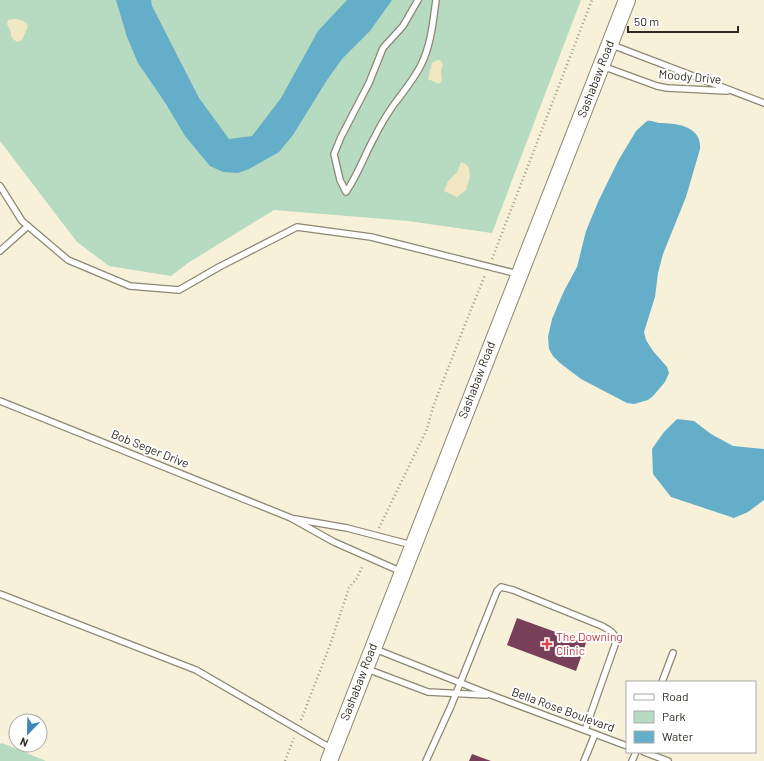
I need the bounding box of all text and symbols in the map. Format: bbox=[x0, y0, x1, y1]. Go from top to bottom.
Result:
scale bar bbox=[628, 8, 738, 34]
text: 50 m bbox=[634, 14, 659, 28]
street label: Sashabaw Road bbox=[574, 38, 616, 119]
street label: Moody Drive bbox=[658, 66, 722, 86]
street label: Sashabaw Road bbox=[455, 339, 497, 420]
street label: Bob Seger Drive bbox=[109, 426, 191, 470]
place label: The Downing Clinic bbox=[556, 629, 623, 657]
marker: The Downing Clinic bbox=[541, 638, 553, 650]
street label: Sashabaw Road bbox=[337, 641, 379, 722]
legend bbox=[626, 681, 756, 753]
street label: Bella Rose Boulevard bbox=[510, 684, 617, 734]
text: Road bbox=[662, 689, 689, 703]
text: Park bbox=[662, 709, 686, 723]
north arrow bbox=[8, 713, 48, 753]
text: Water bbox=[662, 729, 694, 743]
text: N bbox=[18, 735, 30, 750]

